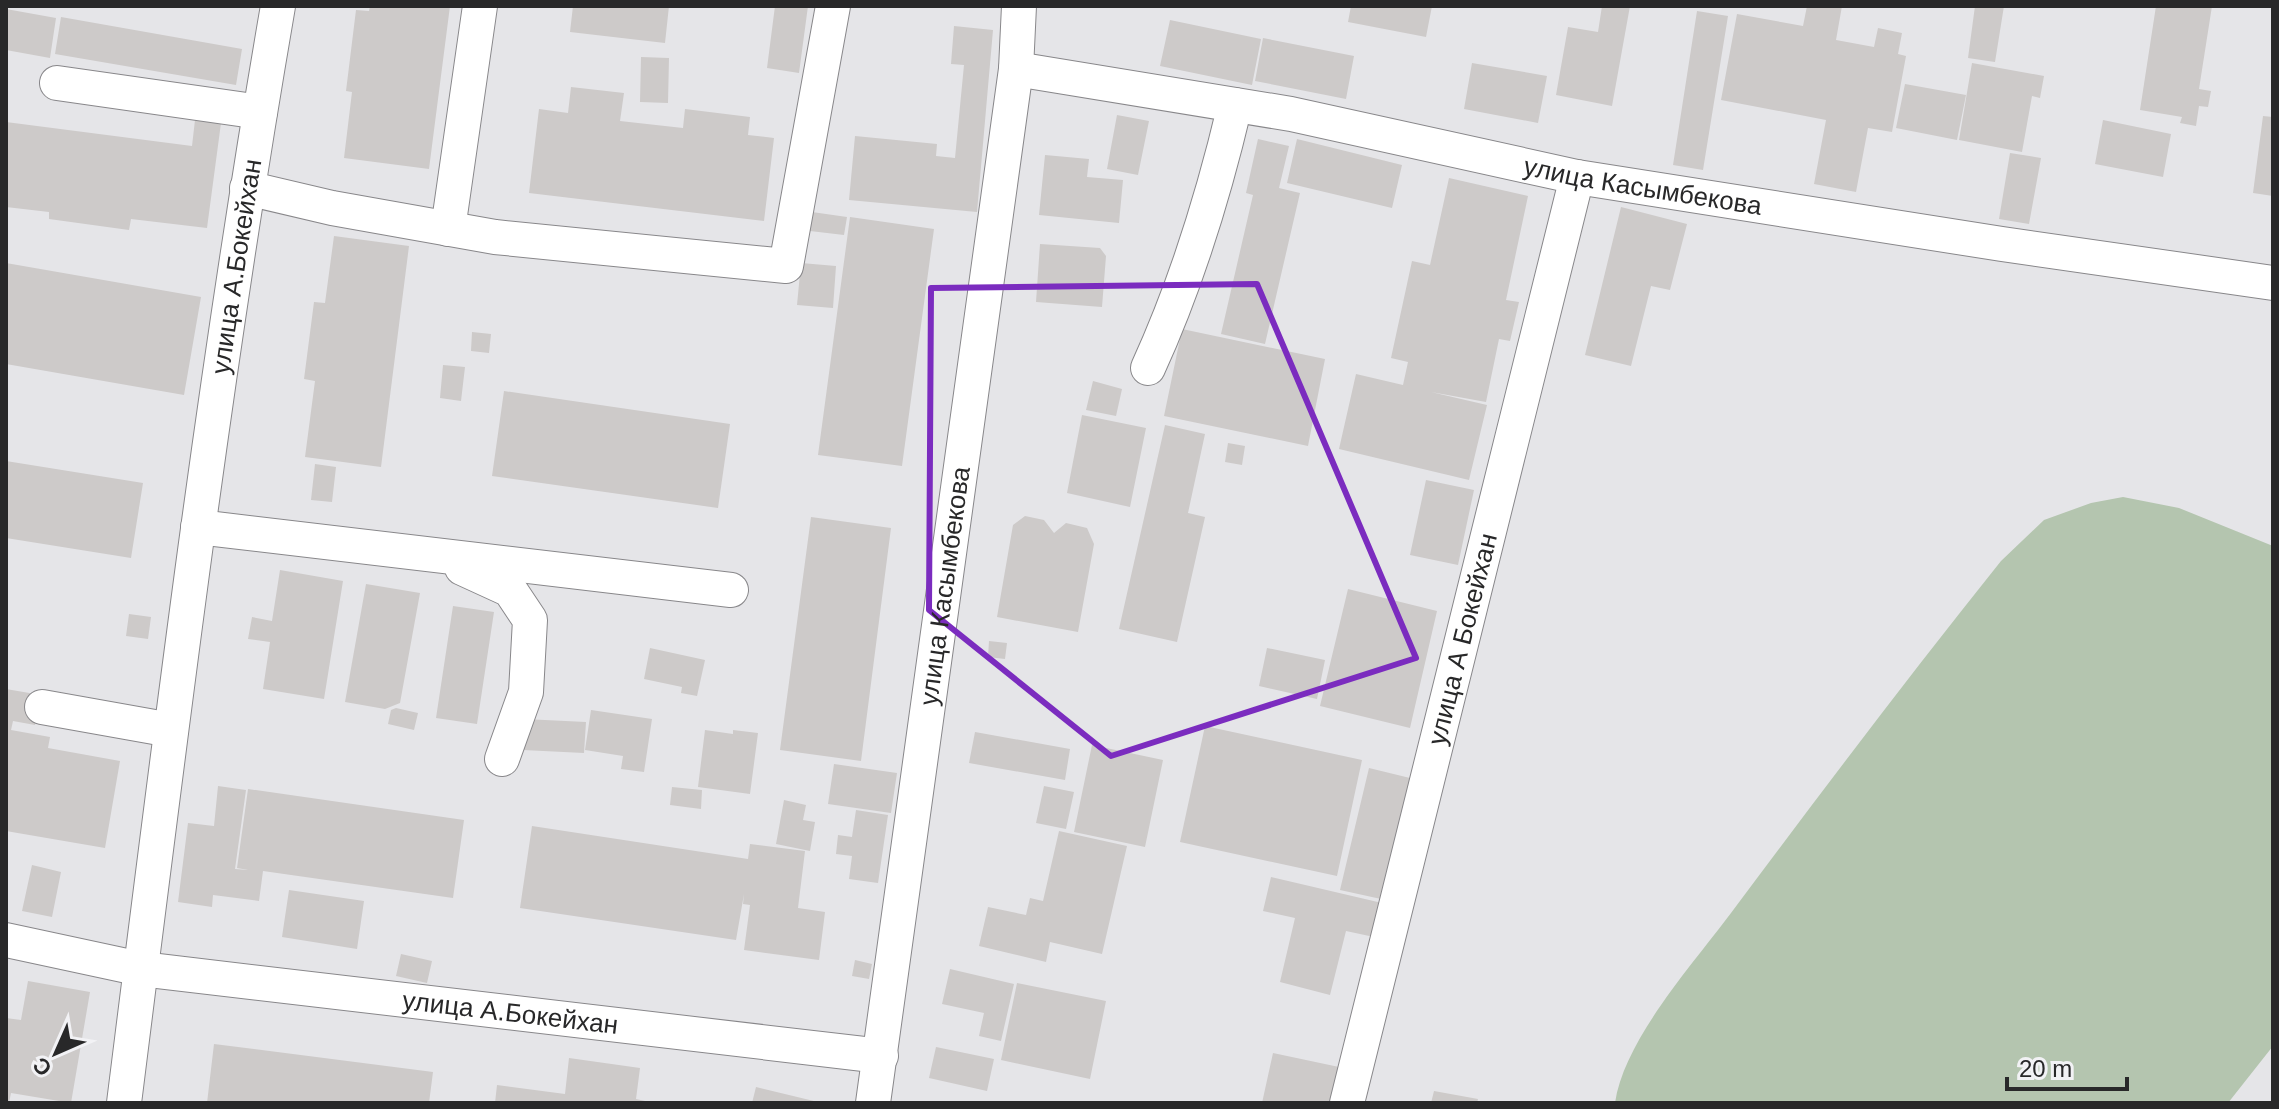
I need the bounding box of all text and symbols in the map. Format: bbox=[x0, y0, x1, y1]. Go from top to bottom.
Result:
street label: улица Касымбекова bbox=[1521, 151, 1765, 221]
street label: улица А.Бокейхан bbox=[205, 157, 267, 376]
street label: улица Касымбекова bbox=[913, 464, 976, 707]
street label: улица А Бокейхан bbox=[1422, 530, 1503, 748]
street label: улица А.Бокейхан bbox=[401, 985, 620, 1040]
north arrow bbox=[16, 1013, 96, 1093]
scale bar bbox=[2007, 1041, 2127, 1091]
text: С bbox=[28, 1052, 57, 1081]
text: 20 m bbox=[2019, 1055, 2072, 1082]

